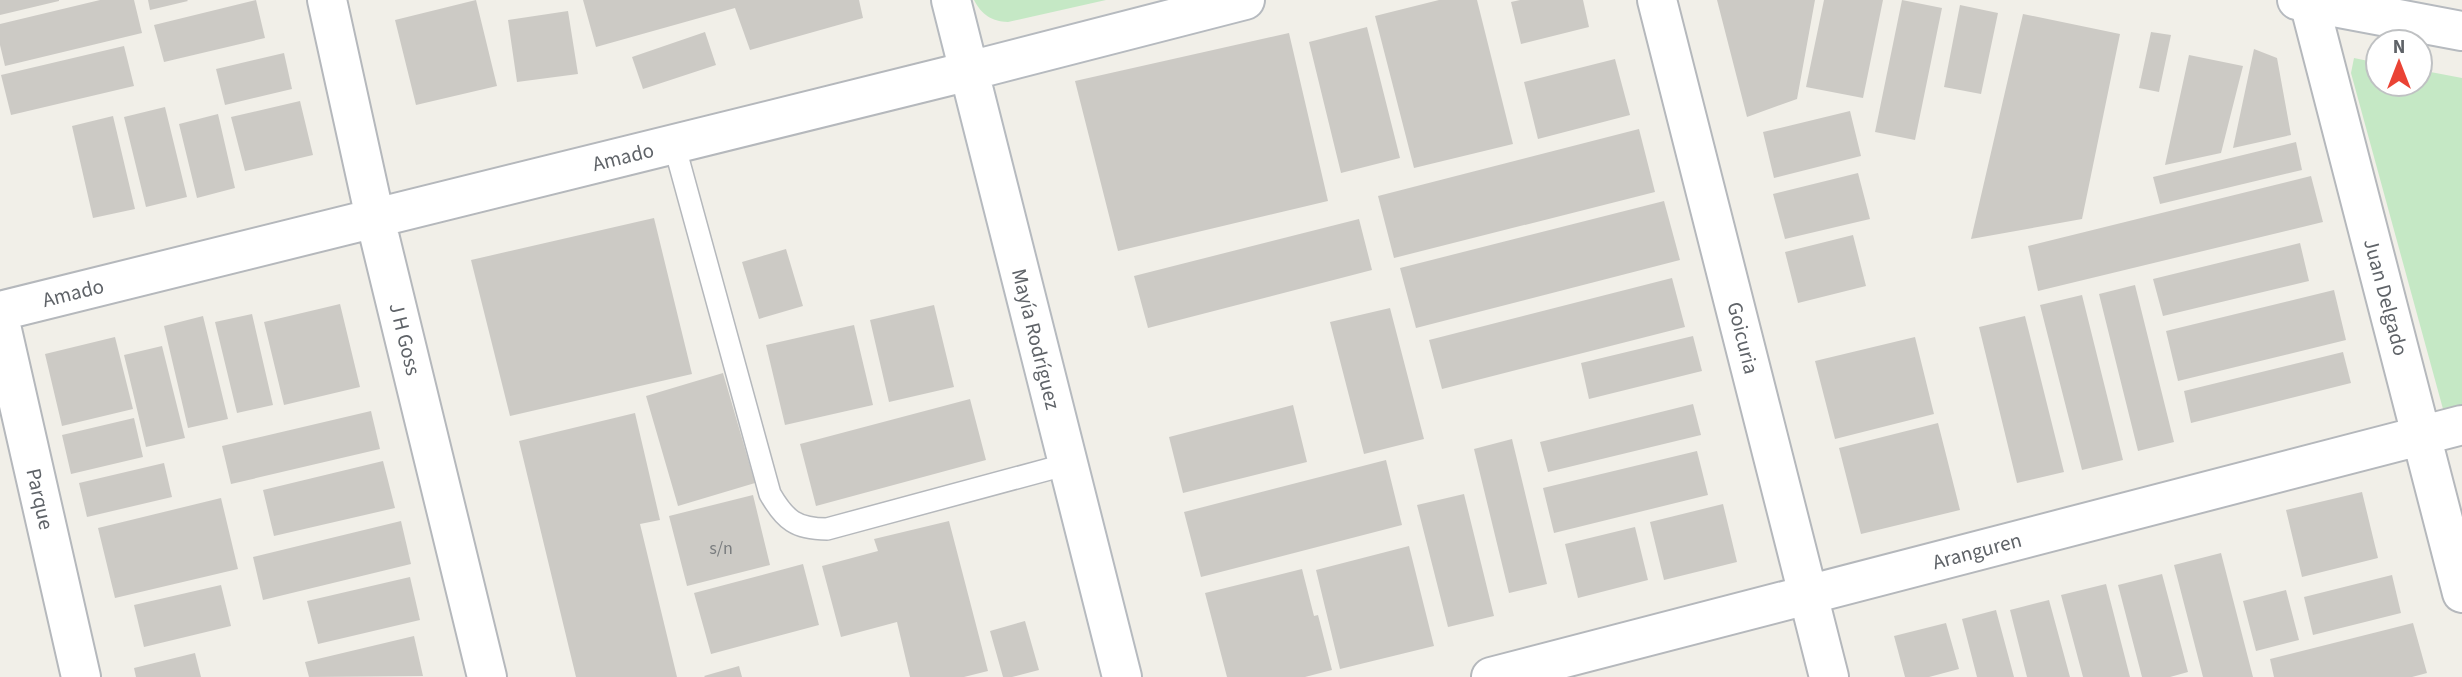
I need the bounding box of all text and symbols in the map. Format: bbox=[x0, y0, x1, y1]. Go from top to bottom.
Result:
north arrow bbox=[2364, 28, 2434, 98]
text: N bbox=[2393, 34, 2405, 61]
street label: Amado bbox=[589, 135, 657, 179]
street label: Juan Delgado bbox=[2356, 235, 2416, 359]
street label: Mayía Rodríguez bbox=[1004, 265, 1068, 413]
street label: Amado bbox=[39, 271, 107, 315]
street label: J H Goss bbox=[381, 299, 429, 379]
street label: Goicuria bbox=[1720, 299, 1766, 377]
street label: Parque bbox=[18, 465, 62, 533]
street label: Aranguren bbox=[1929, 525, 2025, 577]
house number: s/n bbox=[709, 536, 733, 561]

